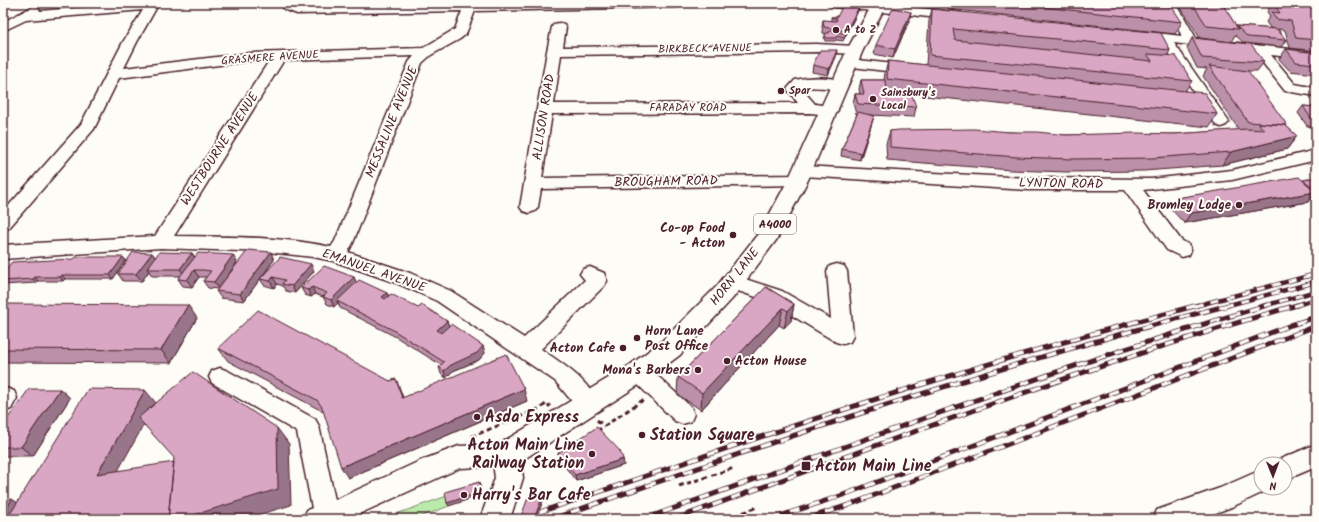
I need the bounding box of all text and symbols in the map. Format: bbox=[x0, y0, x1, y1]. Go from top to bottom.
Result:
place label: A to Z bbox=[844, 21, 876, 39]
marker: A to Z bbox=[831, 25, 841, 35]
street label: BIRKBECK AVENUE bbox=[658, 39, 753, 59]
street label: GRASMERE AVENUE bbox=[221, 46, 320, 70]
street label: MESSALINE AVENUE bbox=[360, 63, 424, 181]
street label: ALLISON ROAD bbox=[527, 72, 561, 162]
place label: Spar bbox=[789, 82, 812, 100]
place label: Sainsbury's Local bbox=[881, 84, 936, 115]
marker: Spar bbox=[776, 86, 786, 96]
street label: WESTBOURNE AVENUE bbox=[175, 88, 265, 210]
marker: Sainsbury's Local bbox=[868, 94, 878, 104]
street label: FARADAY ROAD bbox=[649, 99, 727, 117]
street label: BROUGHAM ROAD bbox=[614, 171, 718, 193]
street label: LYNTON ROAD bbox=[1019, 173, 1103, 195]
place label: Bromley Lodge bbox=[1147, 195, 1232, 216]
marker: Bromley Lodge bbox=[1234, 200, 1244, 210]
road number: A4000 bbox=[754, 214, 796, 234]
place label: Co-op Food - Acton bbox=[660, 218, 726, 254]
marker: Co-op Food - Acton bbox=[728, 230, 738, 240]
street label: EMANUEL AVENUE bbox=[319, 243, 429, 299]
street label: HORN LANE bbox=[705, 243, 765, 311]
place label: Horn Lane Post Office bbox=[645, 321, 709, 357]
marker: Horn Lane Post Office bbox=[632, 333, 642, 343]
place label: Acton Cafe bbox=[550, 338, 616, 359]
marker: Acton Cafe bbox=[618, 343, 628, 353]
place label: Acton House bbox=[735, 351, 807, 372]
marker: Acton House bbox=[722, 356, 732, 366]
place label: Mona's Barbers bbox=[603, 360, 690, 381]
marker: Mona's Barbers bbox=[693, 365, 703, 375]
place label: Asda Express bbox=[485, 405, 580, 430]
marker: Asda Express bbox=[472, 412, 482, 422]
place label: Station Square bbox=[650, 423, 755, 448]
marker: Station Square bbox=[637, 430, 647, 440]
place label: Acton Main Line Railway Station bbox=[468, 433, 584, 476]
marker: Acton Main Line Railway Station bbox=[587, 449, 597, 459]
place label: Acton Main Line bbox=[815, 454, 932, 479]
north arrow bbox=[1253, 456, 1293, 496]
marker: Acton Main Line bbox=[800, 460, 812, 472]
text: N bbox=[1269, 476, 1277, 494]
place label: Harry's Bar Cafe bbox=[472, 483, 591, 508]
marker: Harry's Bar Cafe bbox=[459, 490, 469, 500]

